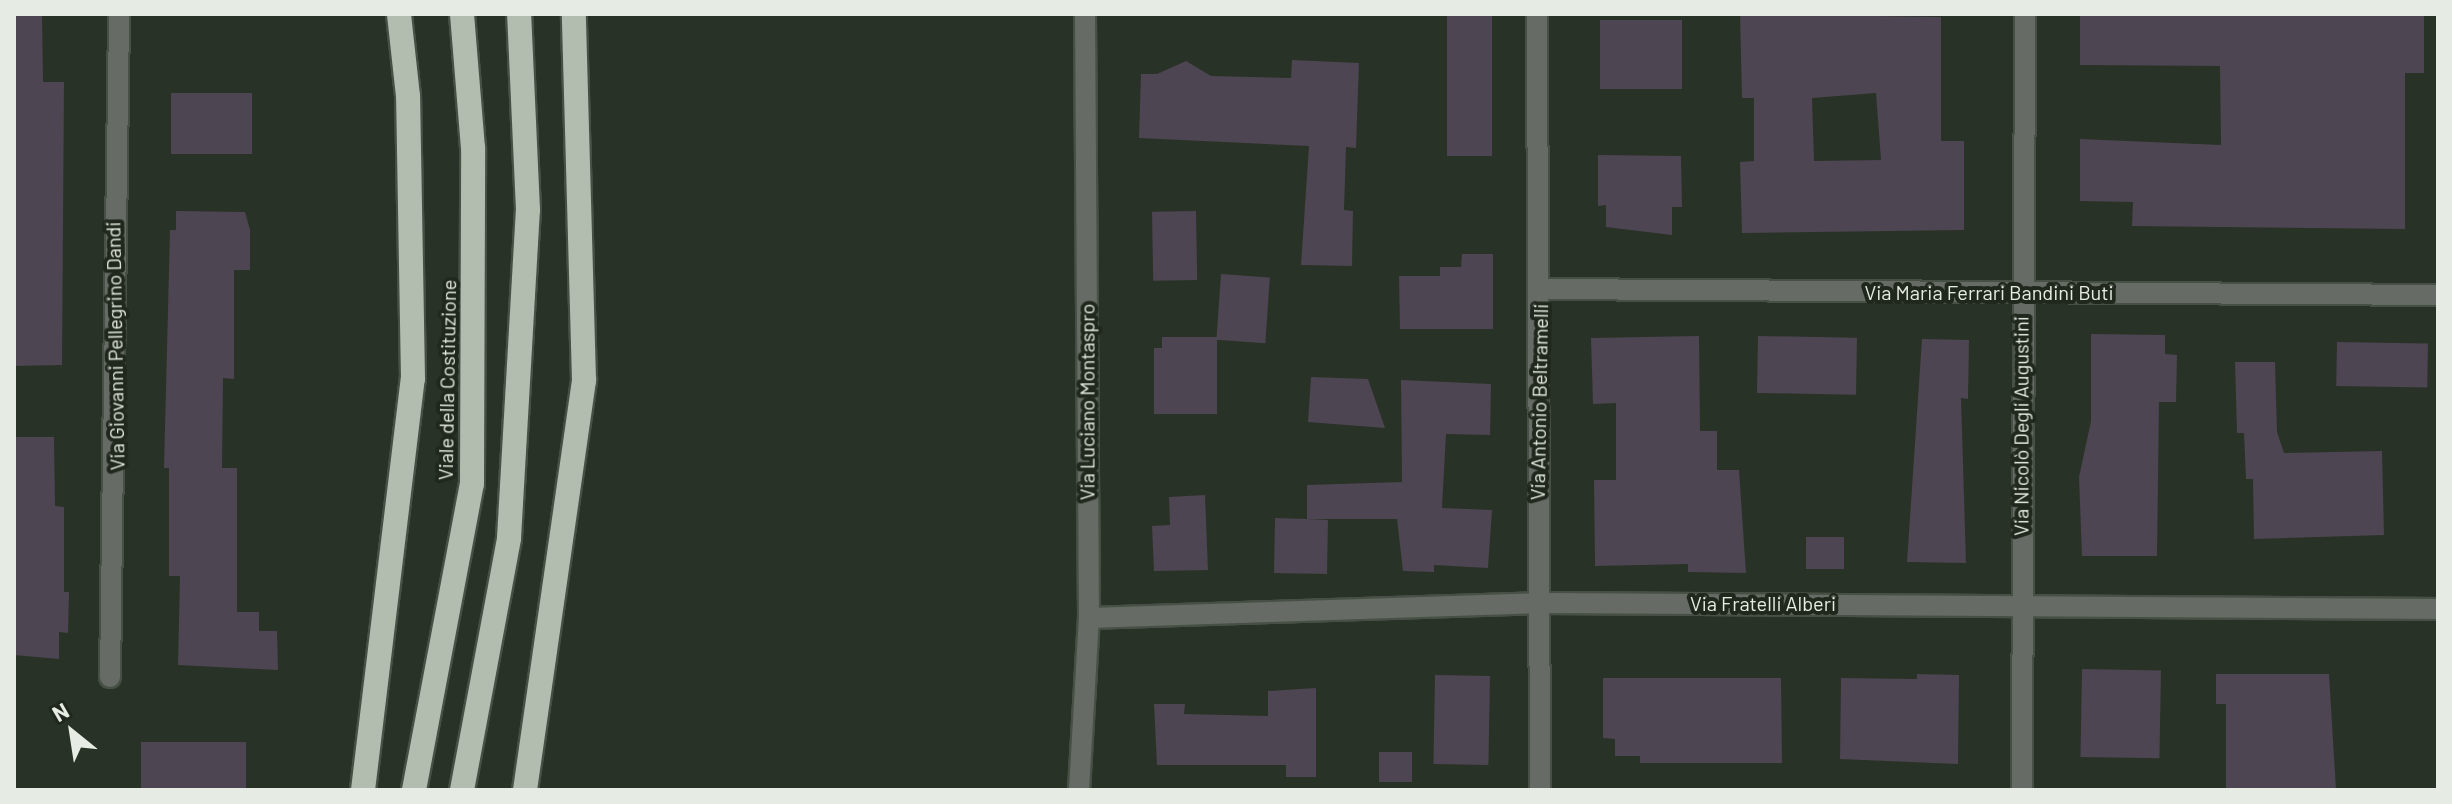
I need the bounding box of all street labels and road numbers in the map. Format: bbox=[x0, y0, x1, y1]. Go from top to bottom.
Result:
street label: Via Giovanni Pellegrino Dandi bbox=[101, 221, 129, 471]
street label: Viale della Costituzione bbox=[433, 280, 461, 480]
street label: Via Maria Ferrari Bandini Buti bbox=[1864, 280, 2114, 304]
street label: Via Luciano Montaspro bbox=[1075, 304, 1099, 500]
street label: Via Antonio Beltramelli bbox=[1525, 304, 1553, 500]
street label: Via Nicolò Degli Augustini bbox=[2009, 316, 2033, 536]
street label: Via Fratelli Alberi bbox=[1690, 591, 1836, 615]

